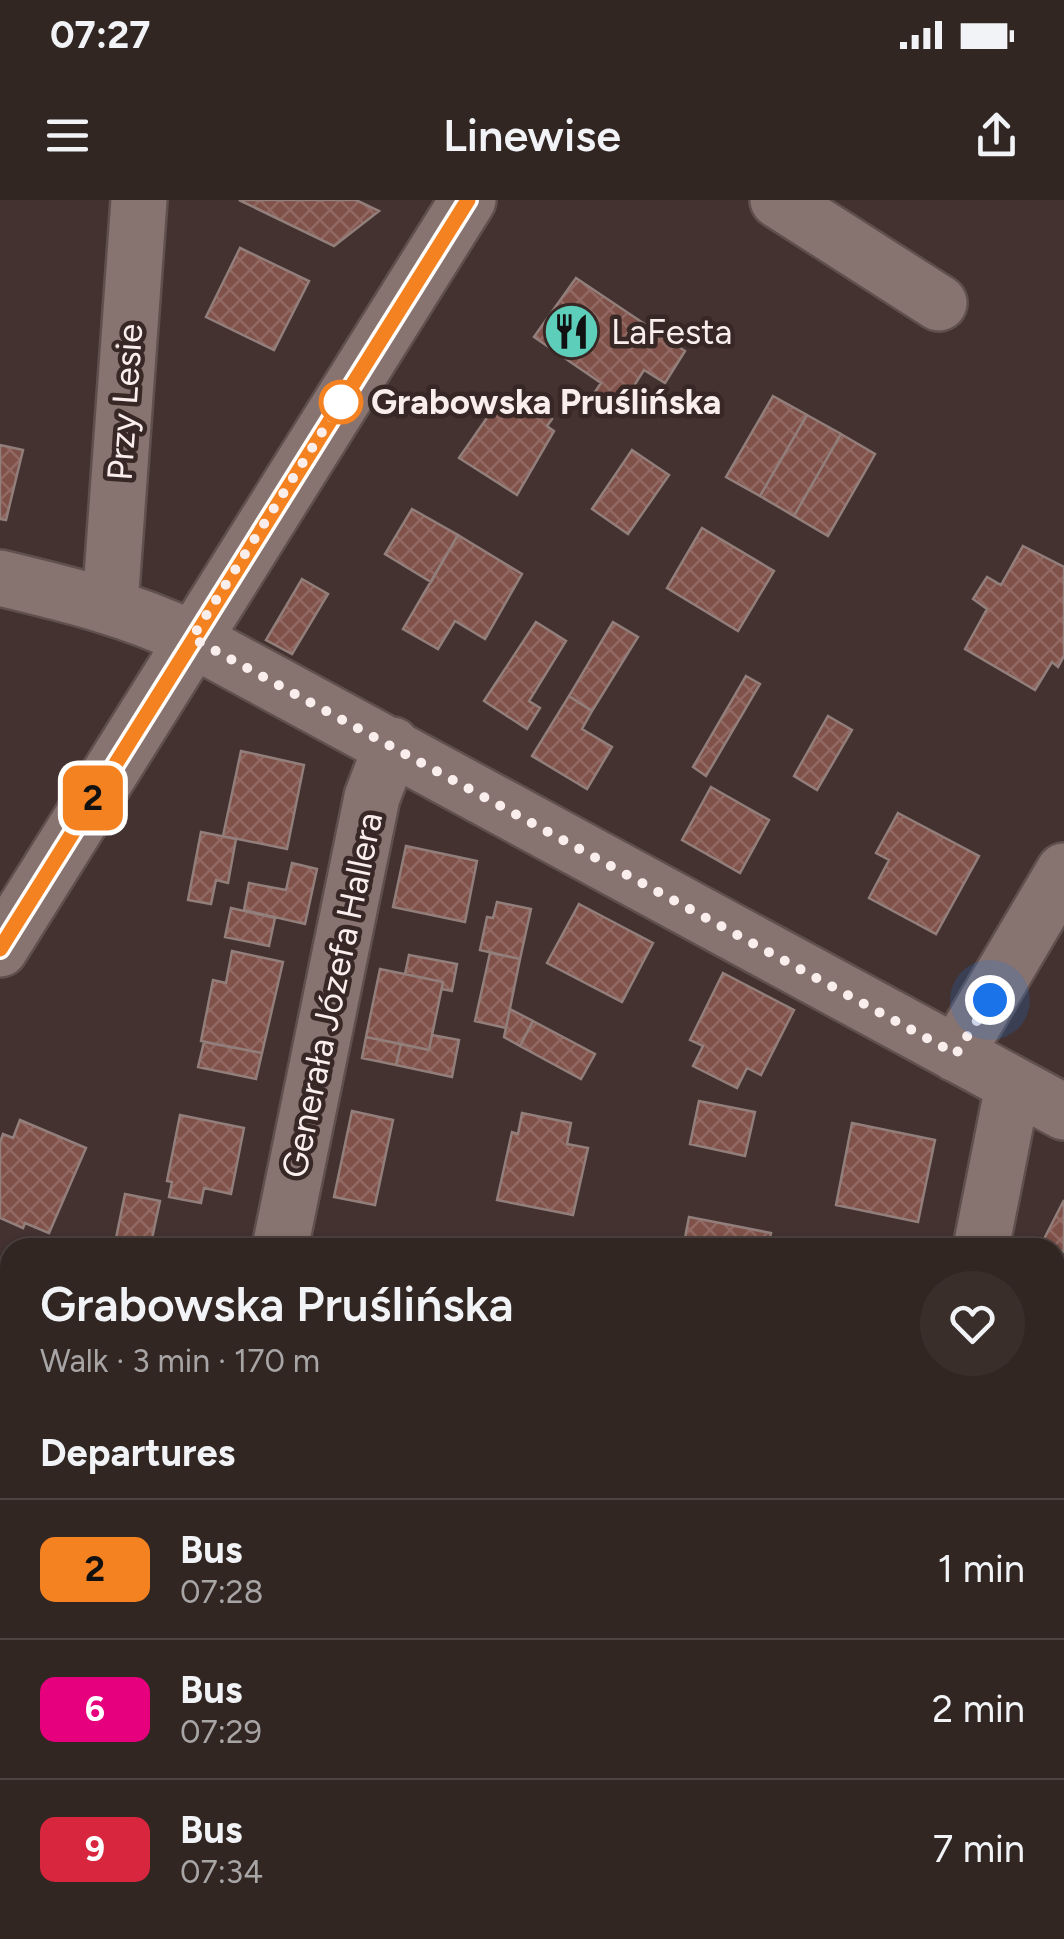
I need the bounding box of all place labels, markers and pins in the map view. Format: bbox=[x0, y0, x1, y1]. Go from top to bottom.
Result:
restaurant icon: LaFesta bbox=[542, 302, 602, 362]
place label: LaFesta bbox=[611, 311, 732, 353]
marker: Grabowska Pruślińska bbox=[320, 381, 362, 423]
place label: Grabowska Pruślińska bbox=[371, 381, 721, 423]

